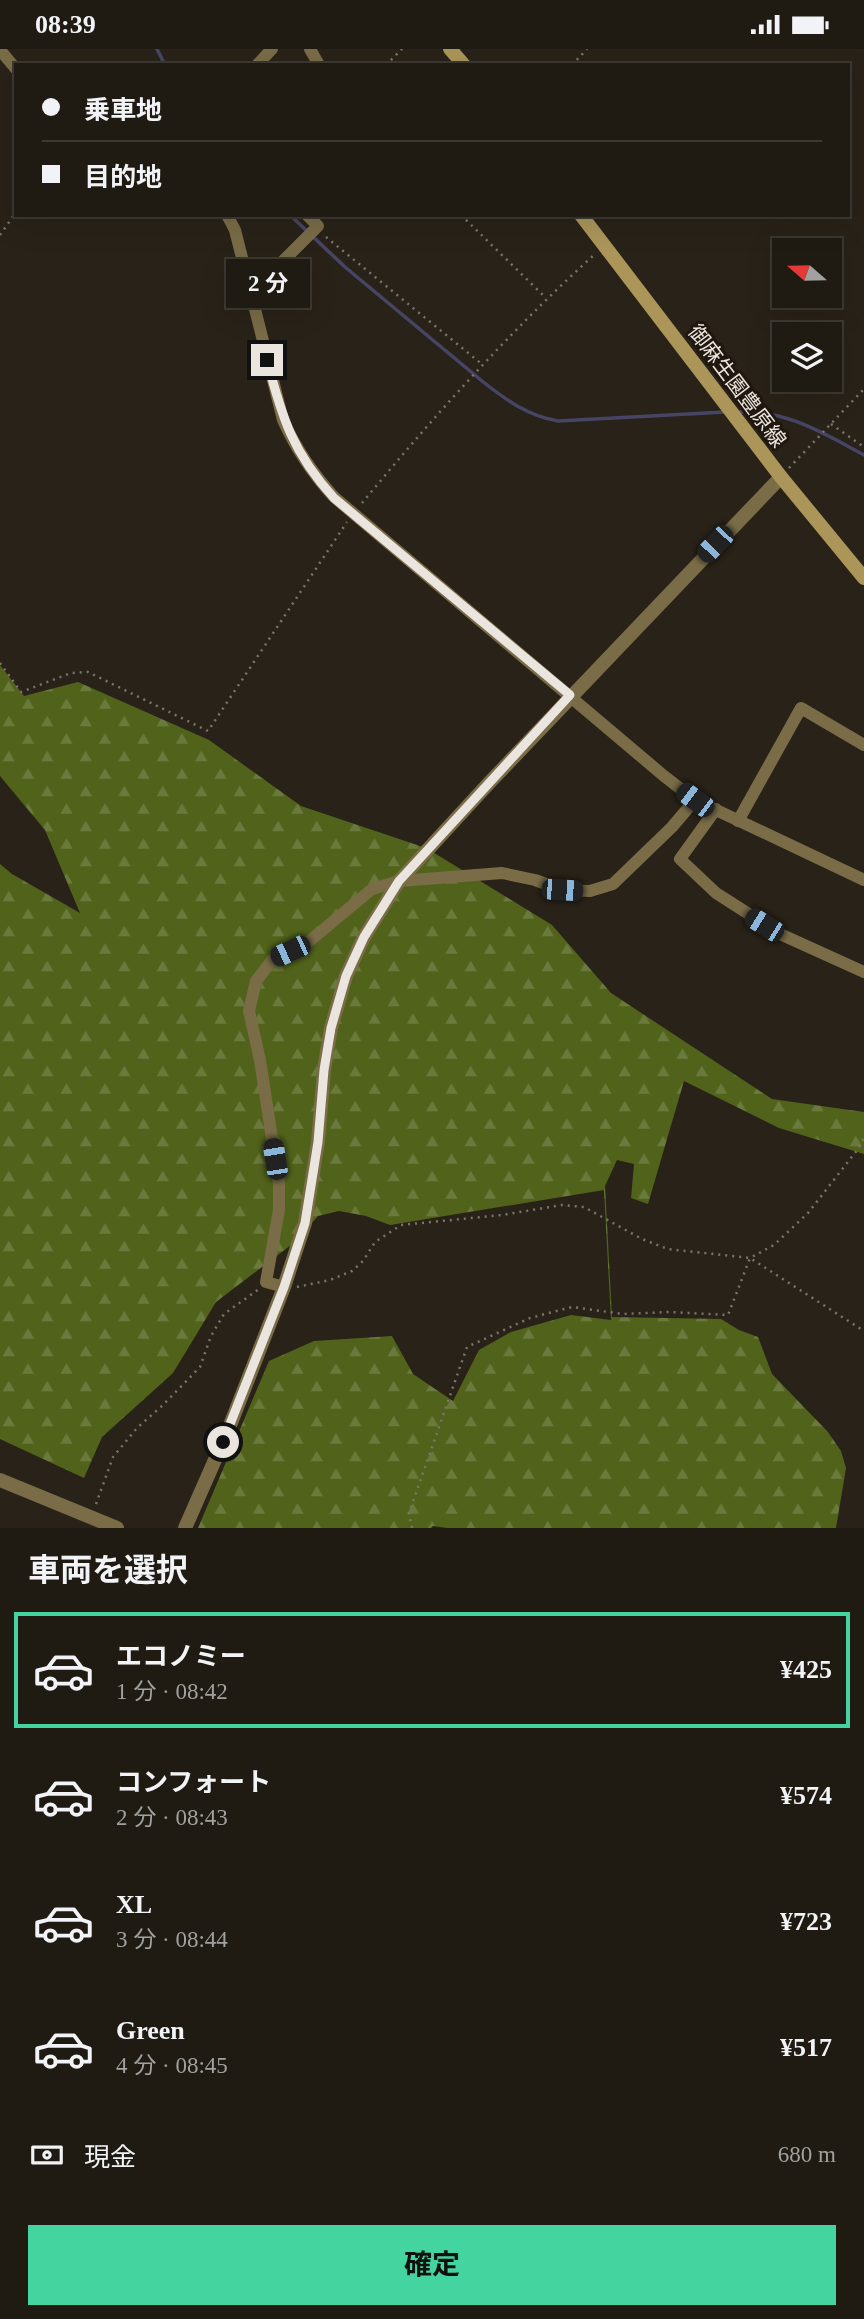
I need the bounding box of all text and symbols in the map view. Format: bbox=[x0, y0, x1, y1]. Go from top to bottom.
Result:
text: 08:39 bbox=[35, 10, 96, 39]
text: 乗車地 bbox=[84, 96, 162, 125]
text: 目的地 bbox=[84, 163, 162, 192]
north arrow bbox=[772, 238, 842, 308]
map controls bbox=[772, 238, 842, 392]
callout: 2 分 bbox=[225, 259, 309, 307]
text: 2 分 bbox=[248, 271, 288, 296]
street label: 御麻生園豊原線 bbox=[683, 320, 791, 452]
button: layers bbox=[772, 322, 842, 392]
route end bbox=[251, 344, 283, 376]
car bbox=[693, 522, 738, 566]
car bbox=[672, 779, 719, 821]
car bbox=[541, 878, 584, 902]
car bbox=[741, 905, 788, 945]
car bbox=[267, 933, 314, 969]
car bbox=[262, 1137, 289, 1181]
route start bbox=[207, 1426, 239, 1458]
text: 車両を選択 bbox=[28, 1552, 188, 1588]
icon: car bbox=[32, 1639, 95, 1702]
text: エコノミー bbox=[116, 1642, 246, 1671]
text: ¥425 bbox=[780, 1655, 832, 1684]
text: 1 分 · 08:42 bbox=[116, 1679, 228, 1704]
icon: car bbox=[32, 1765, 95, 1828]
text: コンフォート bbox=[116, 1768, 271, 1797]
text: ¥574 bbox=[780, 1781, 832, 1810]
text: 2 分 · 08:43 bbox=[116, 1805, 228, 1830]
text: XL bbox=[116, 1890, 152, 1919]
icon: car bbox=[32, 1891, 95, 1954]
text: ¥723 bbox=[780, 1907, 832, 1936]
text: 3 分 · 08:44 bbox=[116, 1927, 228, 1952]
text: Green bbox=[116, 2016, 185, 2045]
icon: car bbox=[32, 2017, 95, 2080]
text: ¥517 bbox=[780, 2033, 832, 2062]
text: 4 分 · 08:45 bbox=[116, 2053, 228, 2078]
icon: cash bbox=[28, 2136, 66, 2174]
text: 680 m bbox=[778, 2142, 836, 2167]
text: 現金 bbox=[84, 2143, 136, 2172]
button: 確定 bbox=[28, 2225, 836, 2305]

